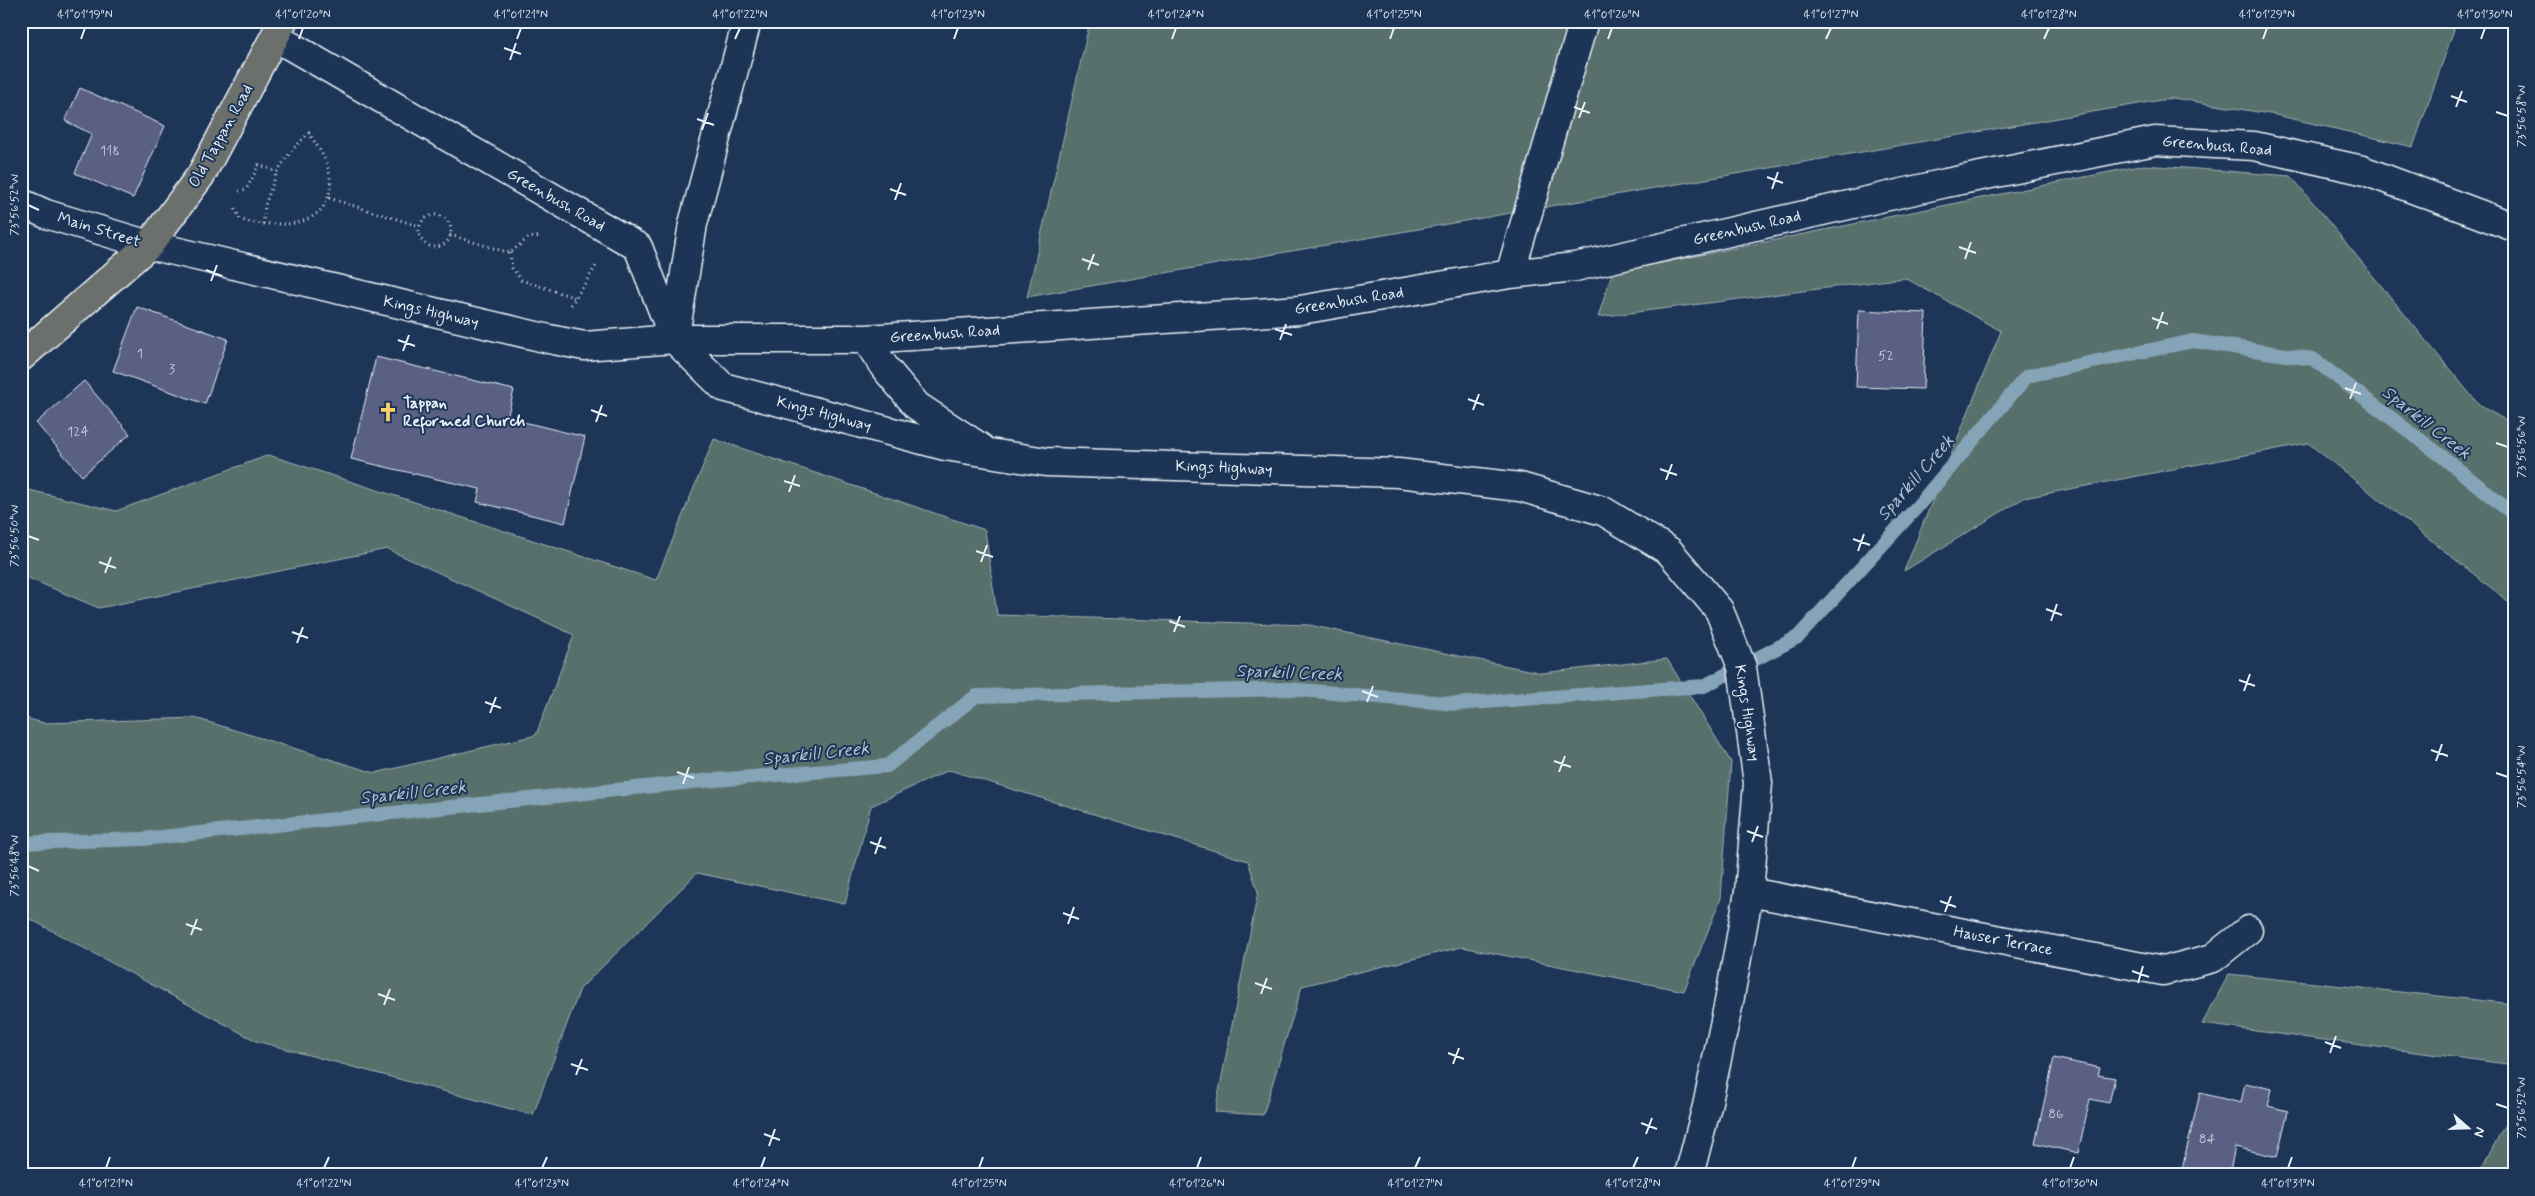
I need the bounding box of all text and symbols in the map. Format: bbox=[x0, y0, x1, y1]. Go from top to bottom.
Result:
text: 41°01'19"N bbox=[57, 7, 113, 23]
text: 41°01'20"N bbox=[275, 7, 331, 23]
text: 41°01'21"N bbox=[494, 7, 548, 23]
text: 41°01'22"N bbox=[712, 7, 768, 23]
text: 41°01'23"N bbox=[931, 7, 985, 23]
text: 41°01'24"N bbox=[1148, 7, 1204, 23]
text: 41°01'25"N bbox=[1366, 7, 1422, 23]
text: 41°01'26"N bbox=[1584, 7, 1640, 23]
text: 41°01'27"N bbox=[1804, 7, 1858, 23]
text: 41°01'28"N bbox=[2021, 7, 2077, 23]
text: 41°01'29"N bbox=[2239, 7, 2295, 23]
text: 41°01'30"N bbox=[2457, 7, 2513, 23]
street label: Old Tappan Road bbox=[184, 81, 258, 191]
text: 73°56'58"W bbox=[2514, 85, 2530, 147]
street label: Greenbush Road bbox=[2161, 131, 2273, 161]
house number: 118 bbox=[100, 142, 120, 160]
street label: Greenbush Road bbox=[503, 163, 609, 237]
text: 73°56'52"W bbox=[7, 174, 23, 236]
street label: Greenbush Road bbox=[1691, 205, 1803, 251]
street label: Main Street bbox=[55, 207, 144, 253]
street label: Greenbush Road bbox=[1293, 282, 1405, 320]
street label: Kings Highway bbox=[381, 291, 481, 334]
street label: Greenbush Road bbox=[889, 320, 1001, 348]
house number: 1 bbox=[137, 345, 143, 363]
house number: 52 bbox=[1878, 347, 1894, 365]
house number: 3 bbox=[169, 360, 175, 378]
water label: Sparkill Creek bbox=[2377, 381, 2475, 465]
street label: Kings Highway bbox=[774, 391, 874, 438]
place label: Tappan Reformed Church bbox=[403, 393, 525, 434]
church icon: Tappan Reformed Church bbox=[377, 401, 399, 423]
text: 73°56'56"W bbox=[2514, 416, 2530, 478]
house number: 124 bbox=[67, 423, 89, 441]
water label: Sparkill Creek bbox=[1872, 430, 1960, 526]
street label: Kings Highway bbox=[1175, 456, 1273, 481]
text: 73°56'50"W bbox=[7, 505, 23, 567]
water label: Sparkill Creek bbox=[1235, 659, 1343, 687]
street label: Kings Highway bbox=[1728, 663, 1765, 763]
water label: Sparkill Creek bbox=[762, 736, 870, 772]
text: 73°56'54"W bbox=[2514, 746, 2530, 808]
water label: Sparkill Creek bbox=[359, 775, 467, 811]
text: 73°56'48"W bbox=[7, 835, 23, 897]
street label: Hauser Terrace bbox=[1952, 921, 2055, 961]
text: 73°56'52"W bbox=[2514, 1077, 2530, 1139]
north arrow bbox=[2442, 1104, 2492, 1154]
house number: 86 bbox=[2048, 1105, 2064, 1123]
text: N bbox=[2469, 1125, 2489, 1140]
house number: 84 bbox=[2199, 1130, 2216, 1148]
text: 41°01'21"N bbox=[79, 1176, 133, 1192]
text: 41°01'22"N bbox=[296, 1176, 352, 1192]
text: 41°01'23"N bbox=[515, 1176, 569, 1192]
text: 41°01'24"N bbox=[733, 1176, 789, 1192]
text: 41°01'25"N bbox=[951, 1176, 1007, 1192]
text: 41°01'26"N bbox=[1169, 1176, 1225, 1192]
text: 41°01'27"N bbox=[1388, 1176, 1442, 1192]
text: 41°01'28"N bbox=[1605, 1176, 1661, 1192]
text: 41°01'29"N bbox=[1824, 1176, 1880, 1192]
text: 41°01'30"N bbox=[2042, 1176, 2098, 1192]
text: 41°01'31"N bbox=[2261, 1176, 2315, 1192]

